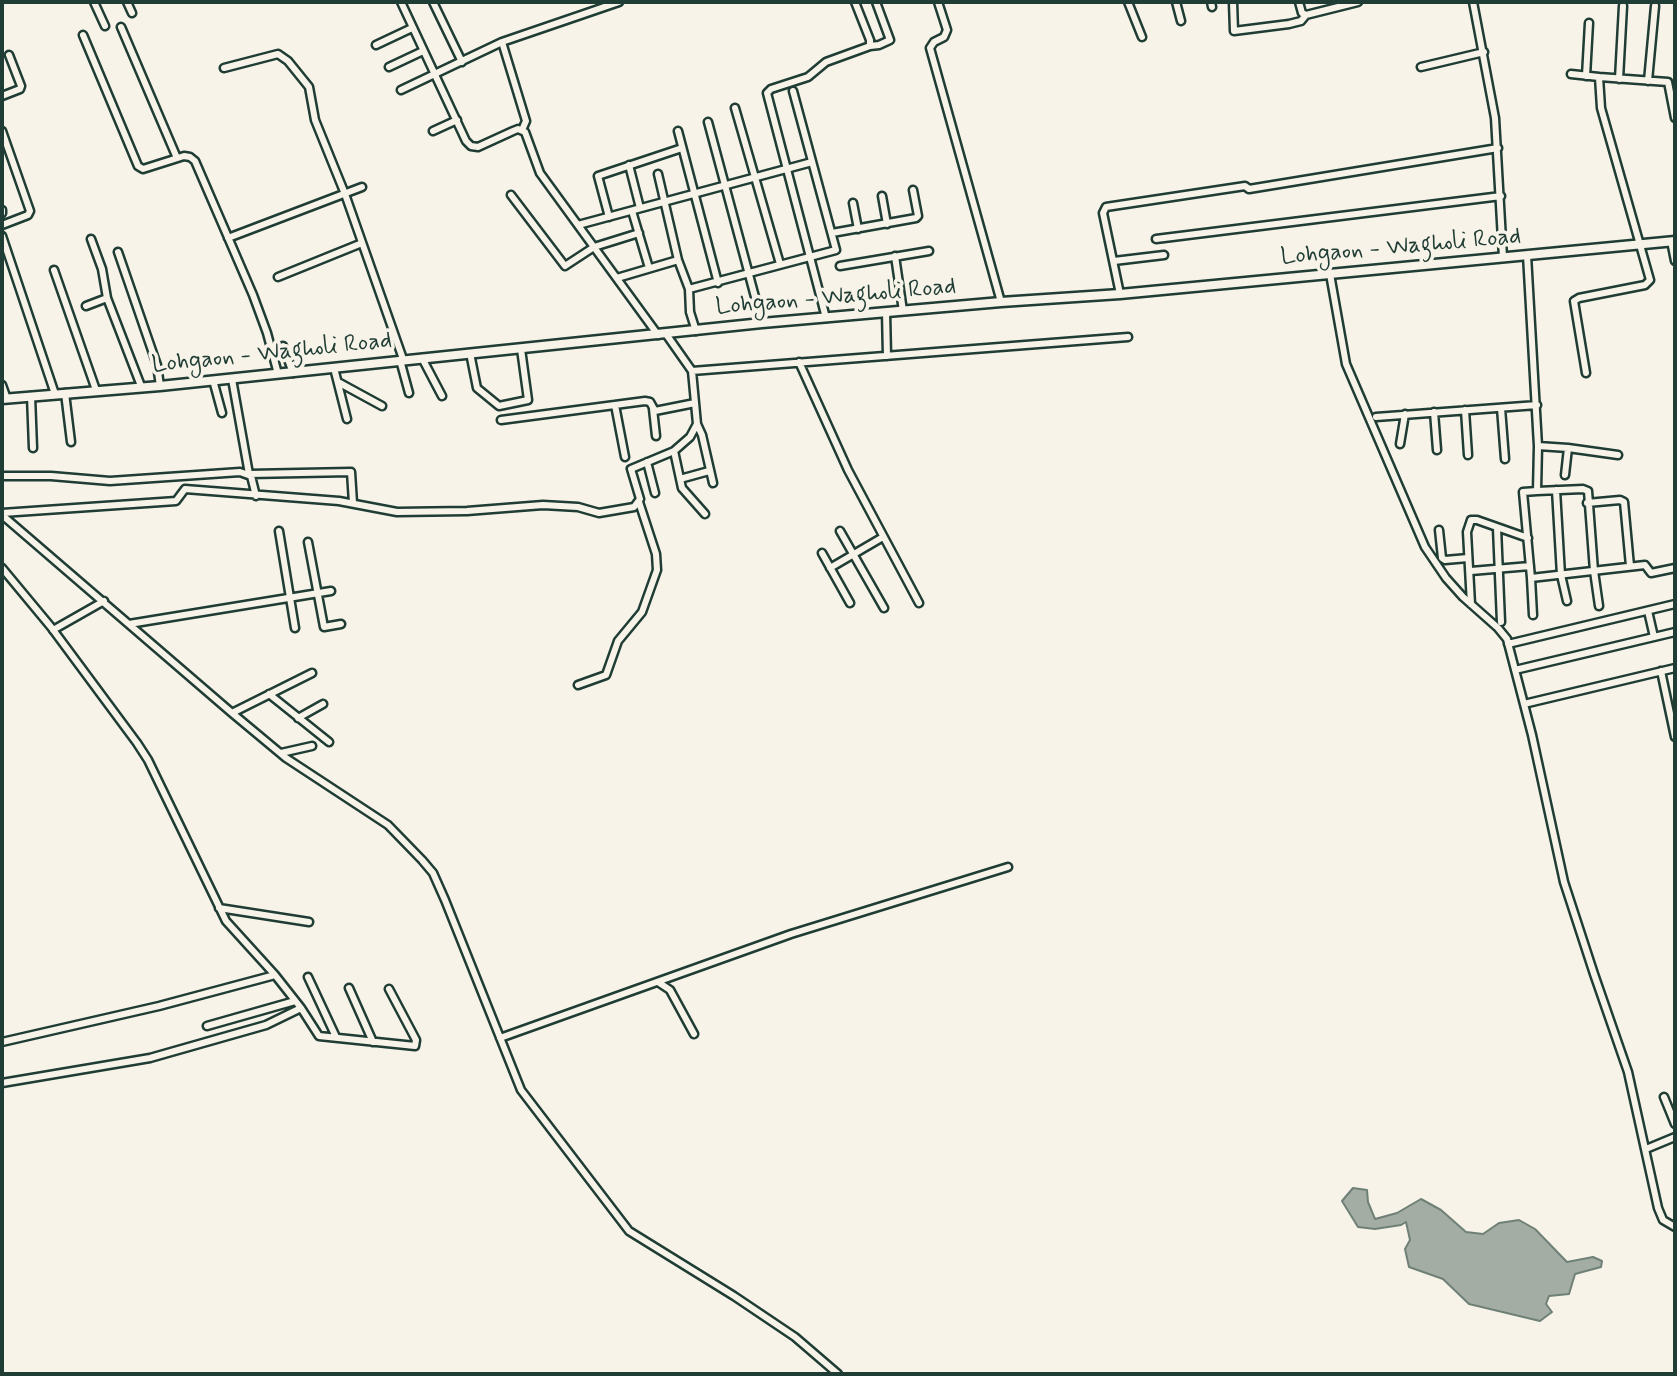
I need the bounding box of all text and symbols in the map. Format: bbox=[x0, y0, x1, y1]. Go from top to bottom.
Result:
street label: Lohgaon - Wagholi Road bbox=[1280, 223, 1522, 273]
street label: Lohgaon - Wagholi Road bbox=[715, 273, 957, 323]
street label: Lohgaon - Wagholi Road bbox=[151, 327, 393, 381]

